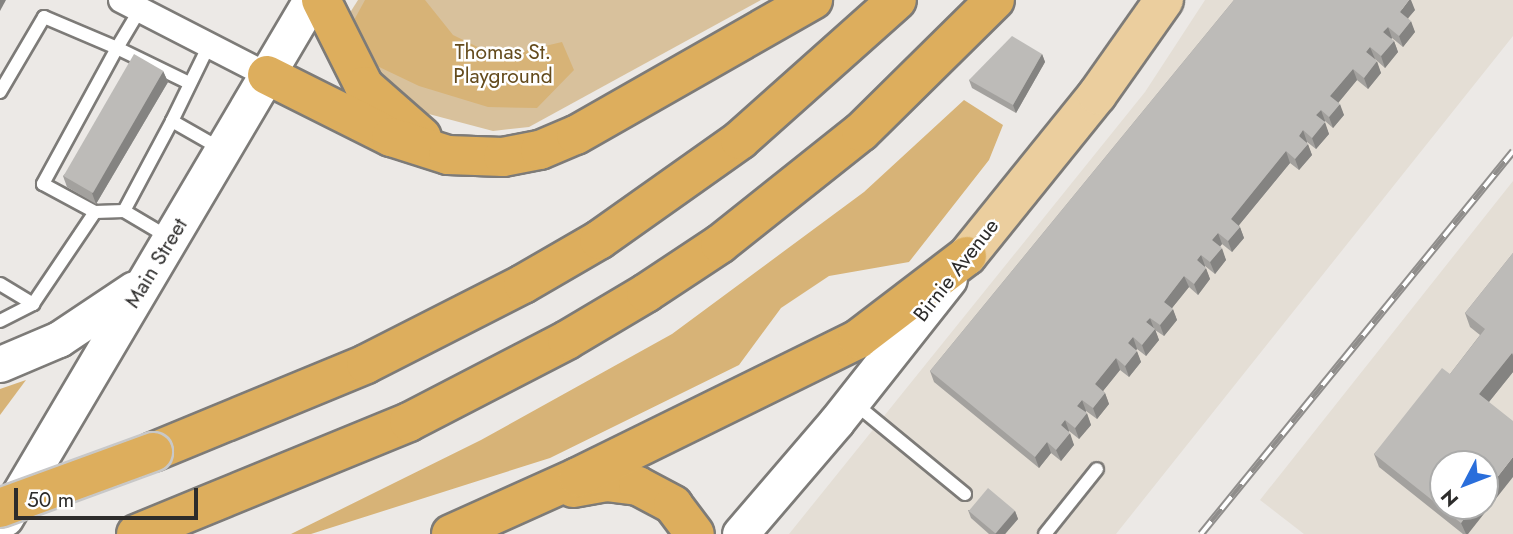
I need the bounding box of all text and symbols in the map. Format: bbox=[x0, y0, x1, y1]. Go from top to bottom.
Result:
park label: Thomas St. Playground bbox=[453, 39, 553, 89]
street label: Main Street bbox=[119, 214, 193, 312]
street label: Birnie Avenue bbox=[908, 214, 1004, 326]
north arrow bbox=[1429, 450, 1499, 520]
scale bar bbox=[18, 475, 201, 518]
text: N bbox=[1434, 483, 1465, 513]
text: 50 m bbox=[27, 485, 74, 515]

